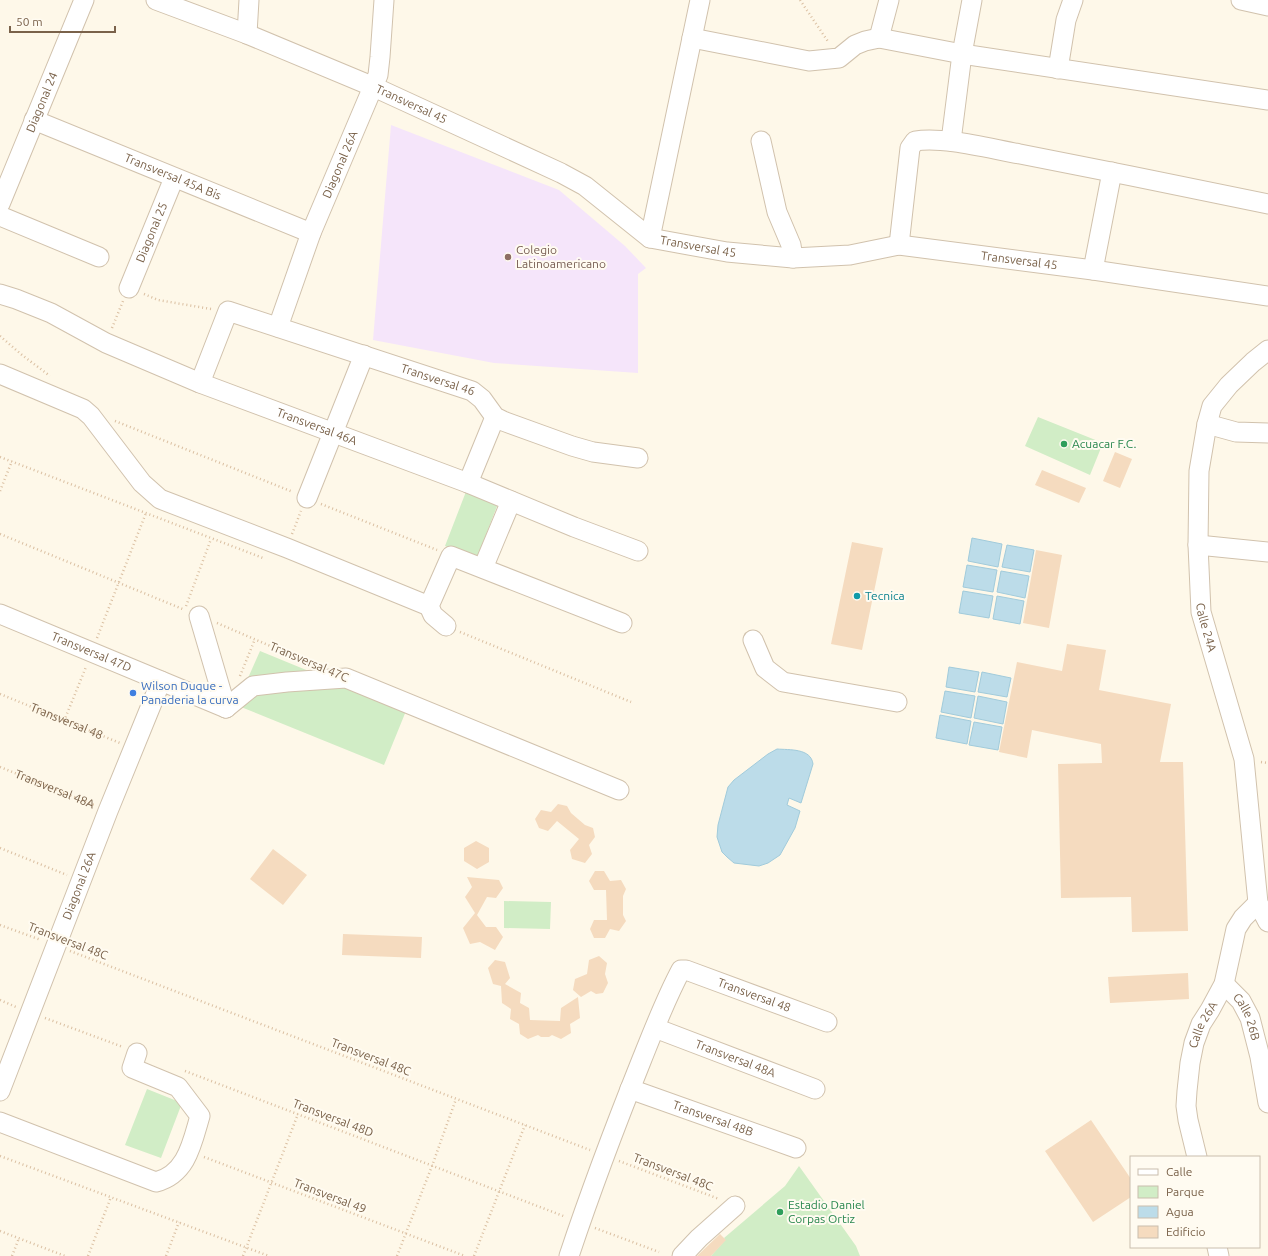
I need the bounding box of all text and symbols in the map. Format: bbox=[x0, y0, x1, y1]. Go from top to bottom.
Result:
scale bar bbox=[10, 8, 115, 34]
text: 50 m bbox=[16, 15, 43, 28]
street label: Diagonal 24 bbox=[23, 70, 60, 134]
street label: Transversal 45 bbox=[374, 82, 449, 126]
street label: Diagonal 26A bbox=[320, 129, 360, 200]
street label: Transversal 45A Bis bbox=[123, 151, 223, 202]
street label: Diagonal 25 bbox=[133, 200, 169, 264]
street label: Transversal 45 bbox=[659, 233, 737, 259]
place label: Colegio Latinoamericano bbox=[516, 243, 606, 270]
street label: Transversal 45 bbox=[980, 249, 1058, 271]
marker: Colegio Latinoamericano bbox=[503, 252, 513, 262]
street label: Transversal 46 bbox=[399, 361, 477, 398]
street label: Transversal 46A bbox=[275, 405, 359, 447]
place label: Acuacar F.C. bbox=[1072, 437, 1136, 450]
marker: Acuacar F.C. bbox=[1059, 439, 1069, 449]
place label: Tecnica bbox=[865, 589, 905, 602]
marker: Tecnica bbox=[852, 591, 862, 601]
street label: Calle 24A bbox=[1195, 602, 1219, 654]
street label: Transversal 47D bbox=[50, 629, 134, 674]
street label: Transversal 47C bbox=[268, 639, 351, 684]
place label: Wilson Duque - Panaderia la curva bbox=[141, 679, 239, 706]
marker: Wilson Duque - Panaderia la curva bbox=[128, 688, 138, 698]
street label: Transversal 48 bbox=[29, 700, 105, 741]
street label: Transversal 48A bbox=[13, 767, 97, 811]
street label: Diagonal 26A bbox=[60, 850, 98, 921]
street label: Transversal 48C bbox=[27, 919, 110, 962]
street label: Transversal 48 bbox=[716, 975, 793, 1014]
street label: Calle 26B bbox=[1231, 990, 1262, 1042]
street label: Calle 26A bbox=[1186, 999, 1219, 1049]
street label: Transversal 48C bbox=[330, 1035, 413, 1078]
street label: Transversal 48A bbox=[694, 1037, 778, 1079]
street label: Transversal 48D bbox=[291, 1096, 375, 1139]
street label: Transversal 48B bbox=[671, 1098, 755, 1138]
street label: Transversal 48C bbox=[632, 1150, 715, 1193]
legend bbox=[1130, 1156, 1260, 1248]
text: Calle bbox=[1166, 1165, 1192, 1178]
street label: Transversal 49 bbox=[292, 1176, 368, 1215]
text: Parque bbox=[1166, 1185, 1204, 1198]
place label: Estadio Daniel Corpas Ortiz bbox=[788, 1198, 865, 1225]
text: Agua bbox=[1166, 1205, 1194, 1218]
marker: Estadio Daniel Corpas Ortiz bbox=[775, 1207, 785, 1217]
text: Edificio bbox=[1166, 1225, 1206, 1238]

